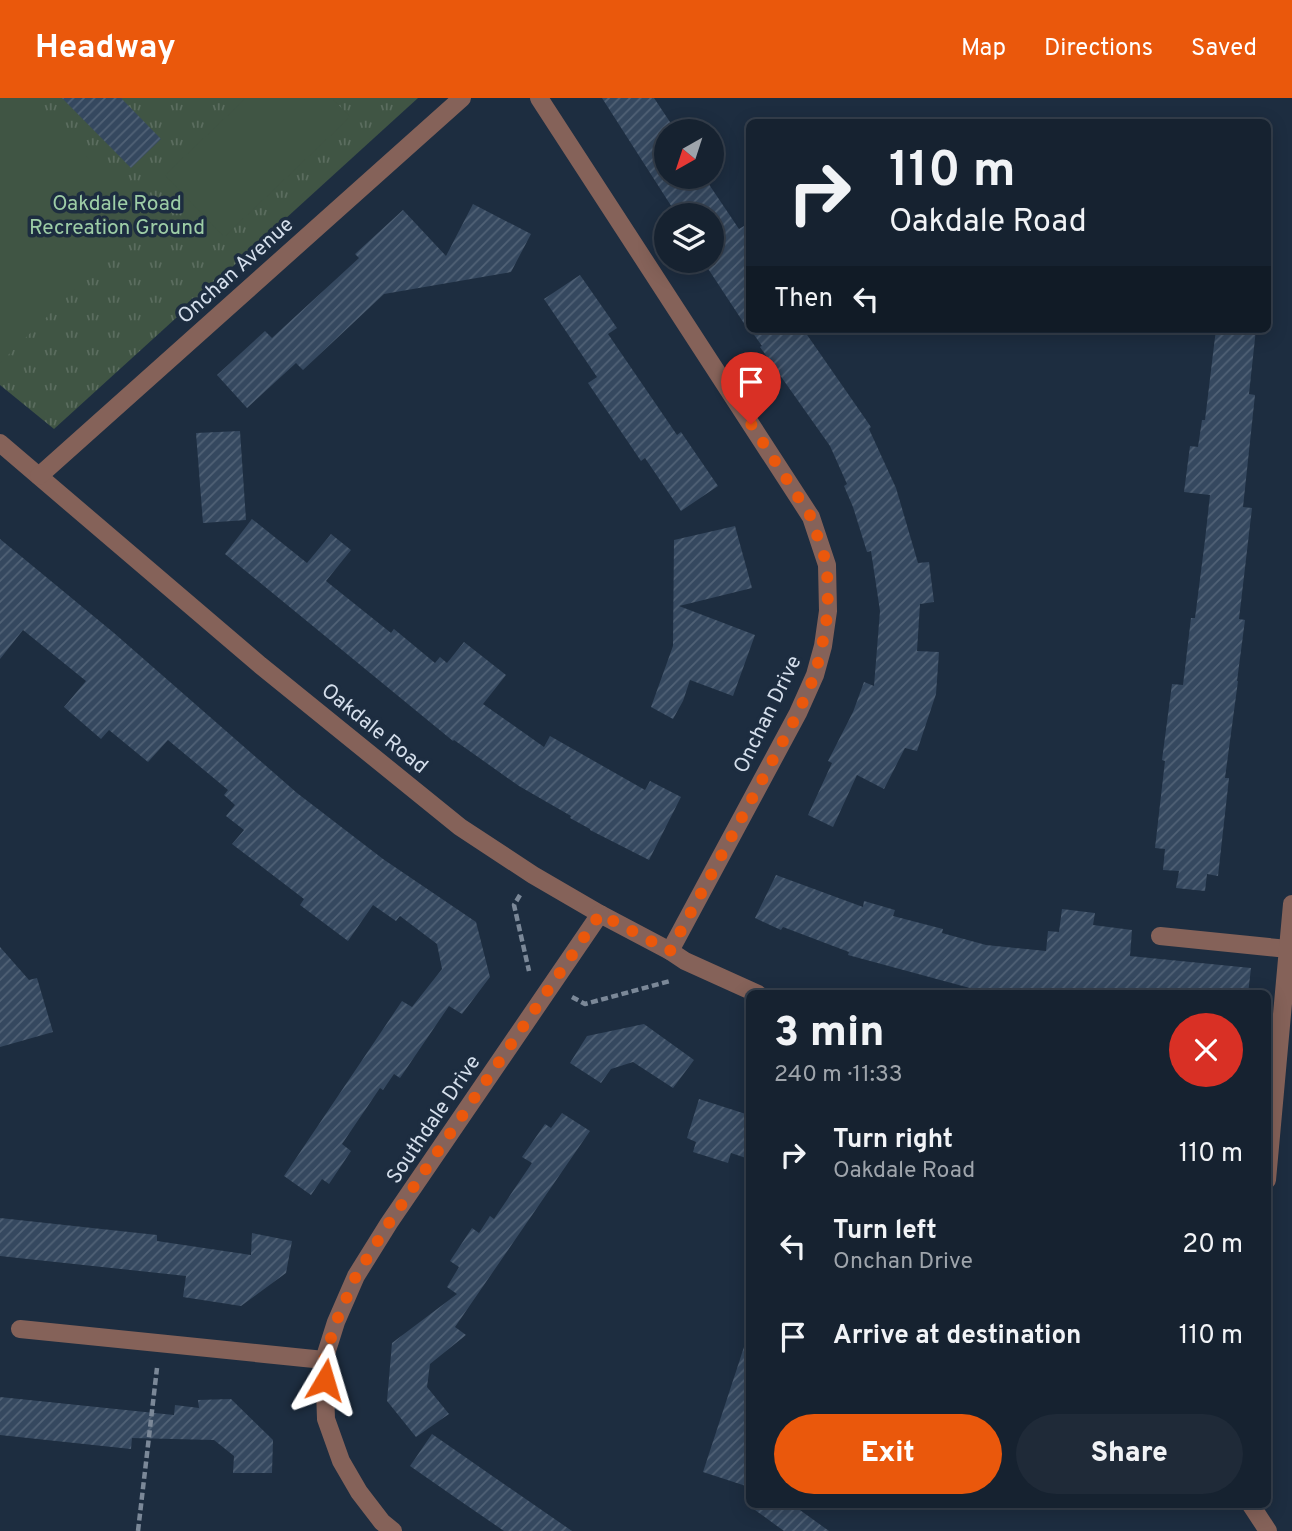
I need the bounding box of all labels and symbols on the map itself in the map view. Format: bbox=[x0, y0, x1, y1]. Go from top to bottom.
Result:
north arrow bbox=[654, 119, 724, 189]
park label: Oakdale Road Recreation Ground bbox=[29, 191, 205, 242]
street label: Onchan Avenue bbox=[172, 212, 300, 330]
pin bbox=[721, 352, 781, 424]
street label: Onchan Drive bbox=[728, 651, 808, 778]
street label: Oakdale Road bbox=[315, 678, 433, 780]
street label: Southdale Drive bbox=[381, 1050, 487, 1189]
position arrow bbox=[288, 1343, 362, 1417]

